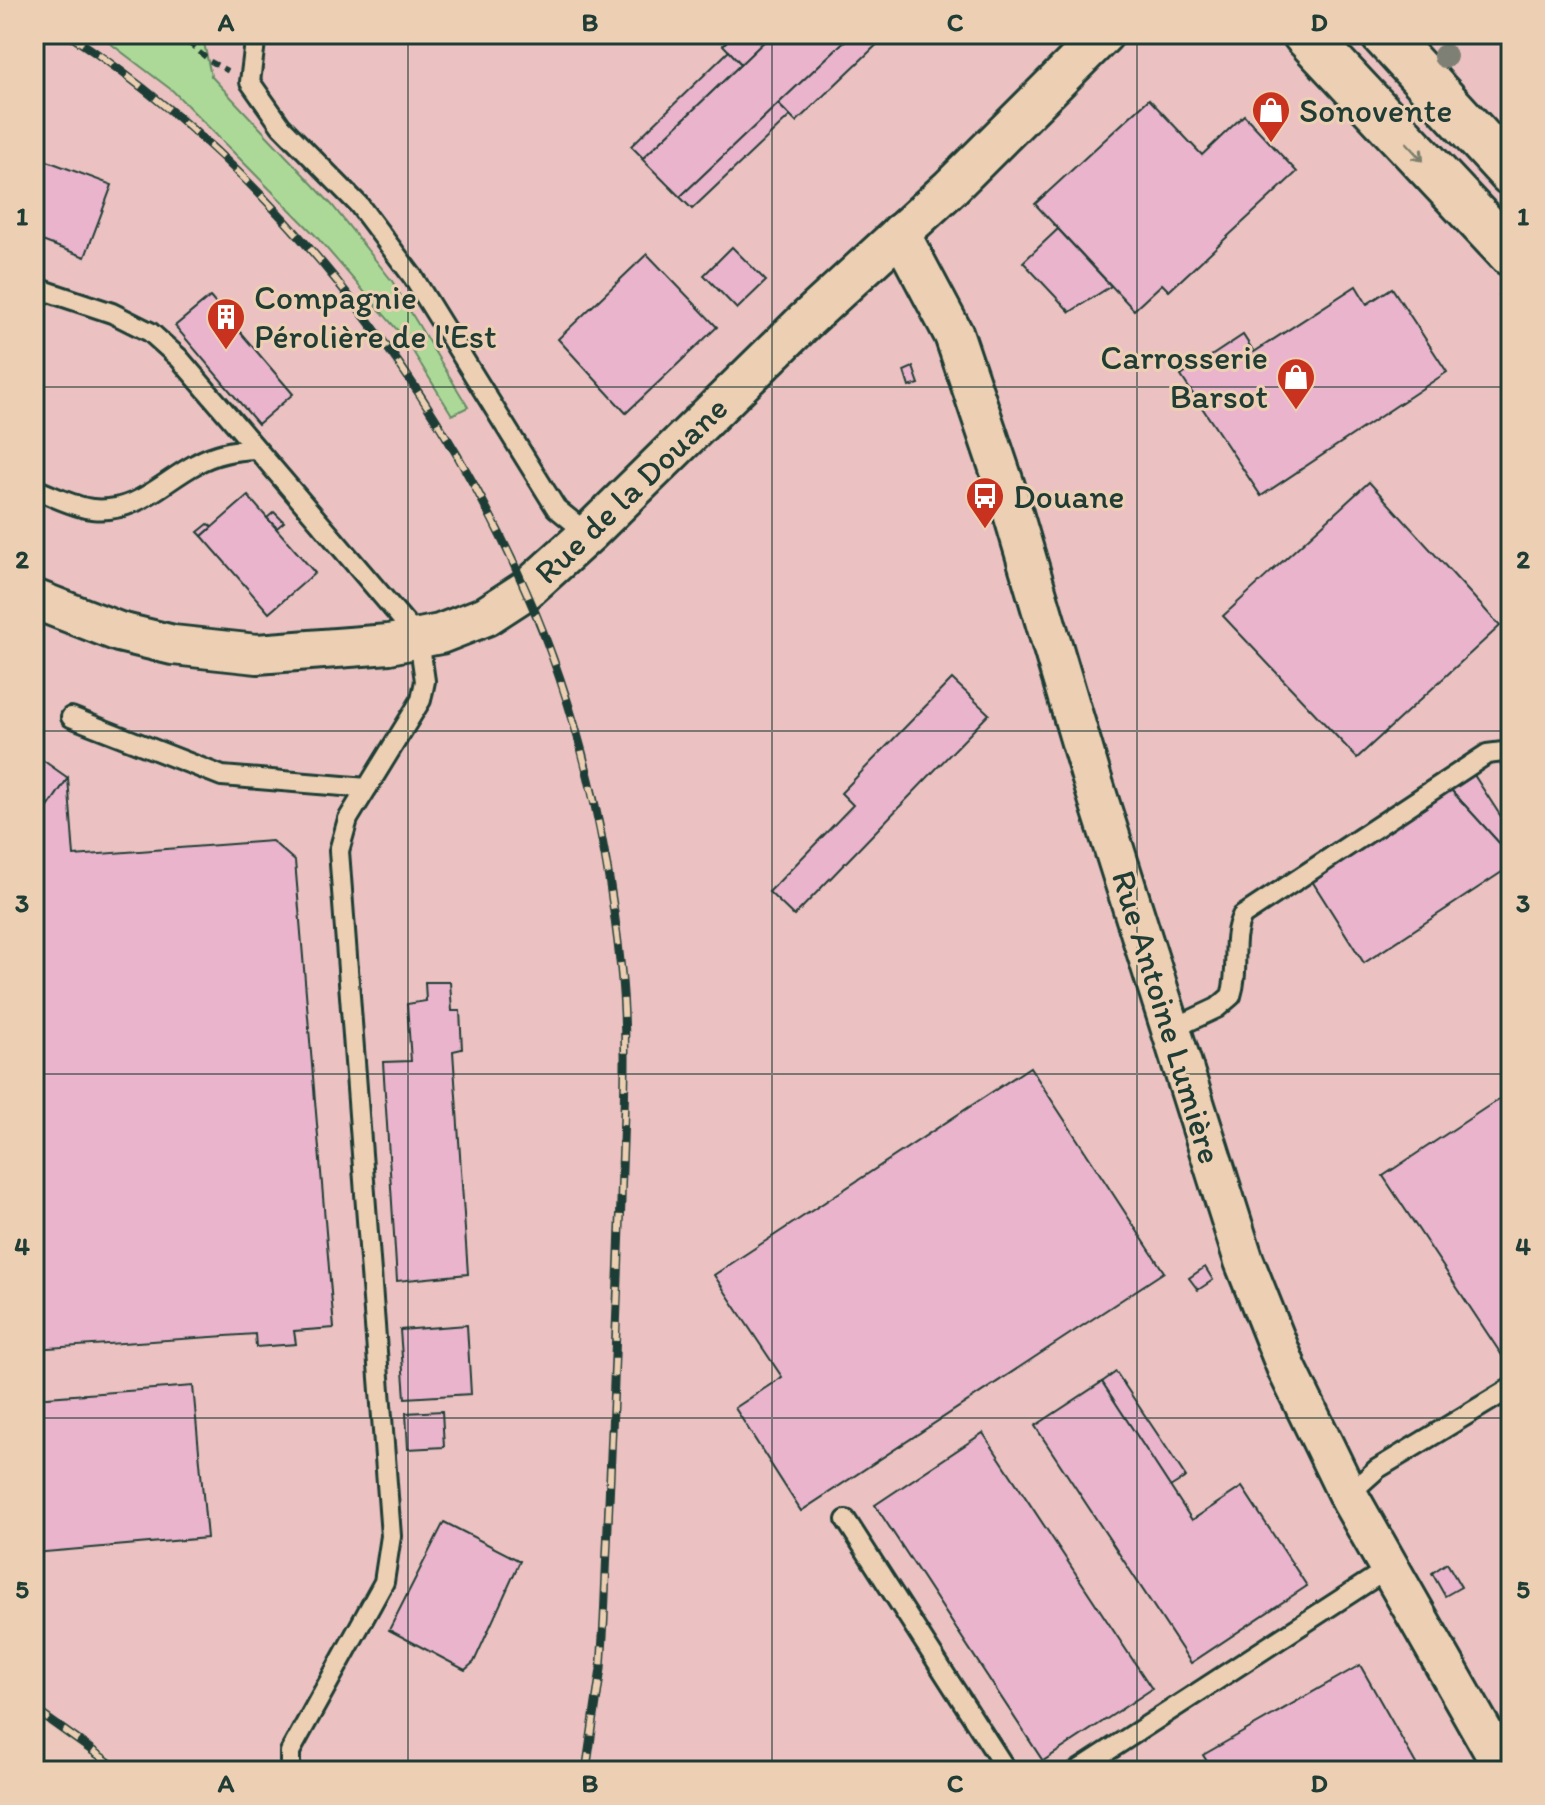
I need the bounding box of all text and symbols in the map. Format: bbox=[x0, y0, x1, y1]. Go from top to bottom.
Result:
text: A bbox=[217, 6, 235, 38]
text: B bbox=[582, 6, 599, 38]
text: C bbox=[947, 6, 964, 38]
text: D bbox=[1310, 6, 1328, 38]
shop icon: Sonovente bbox=[1250, 89, 1292, 144]
place label: Sonovente bbox=[1299, 90, 1452, 131]
one-way arrow bbox=[1406, 142, 1425, 162]
text: 1 bbox=[16, 200, 28, 232]
text: 1 bbox=[1517, 200, 1529, 232]
place label: Compagnie Pérolière de l'Est bbox=[254, 277, 497, 357]
building icon: Compagnie Pérolière de l'Est bbox=[205, 296, 247, 351]
place label: Carrosserie Barsot bbox=[1100, 337, 1268, 417]
shop icon: Carrosserie Barsot bbox=[1275, 356, 1317, 411]
street label: Rue de la Douane bbox=[526, 387, 736, 593]
bus stop icon: Douane bbox=[964, 475, 1006, 530]
place label: Douane bbox=[1013, 476, 1125, 517]
text: 2 bbox=[15, 543, 29, 575]
text: 2 bbox=[1516, 543, 1530, 575]
street label: Rue Antoine Lumière bbox=[1103, 865, 1231, 1169]
text: 3 bbox=[15, 887, 29, 919]
text: 3 bbox=[1516, 887, 1530, 919]
text: 4 bbox=[14, 1230, 30, 1262]
text: 4 bbox=[1515, 1230, 1531, 1262]
text: 5 bbox=[15, 1573, 29, 1605]
text: 5 bbox=[1516, 1573, 1530, 1605]
text: A bbox=[217, 1767, 235, 1799]
text: B bbox=[582, 1767, 599, 1799]
text: C bbox=[947, 1767, 964, 1799]
text: D bbox=[1310, 1767, 1328, 1799]

